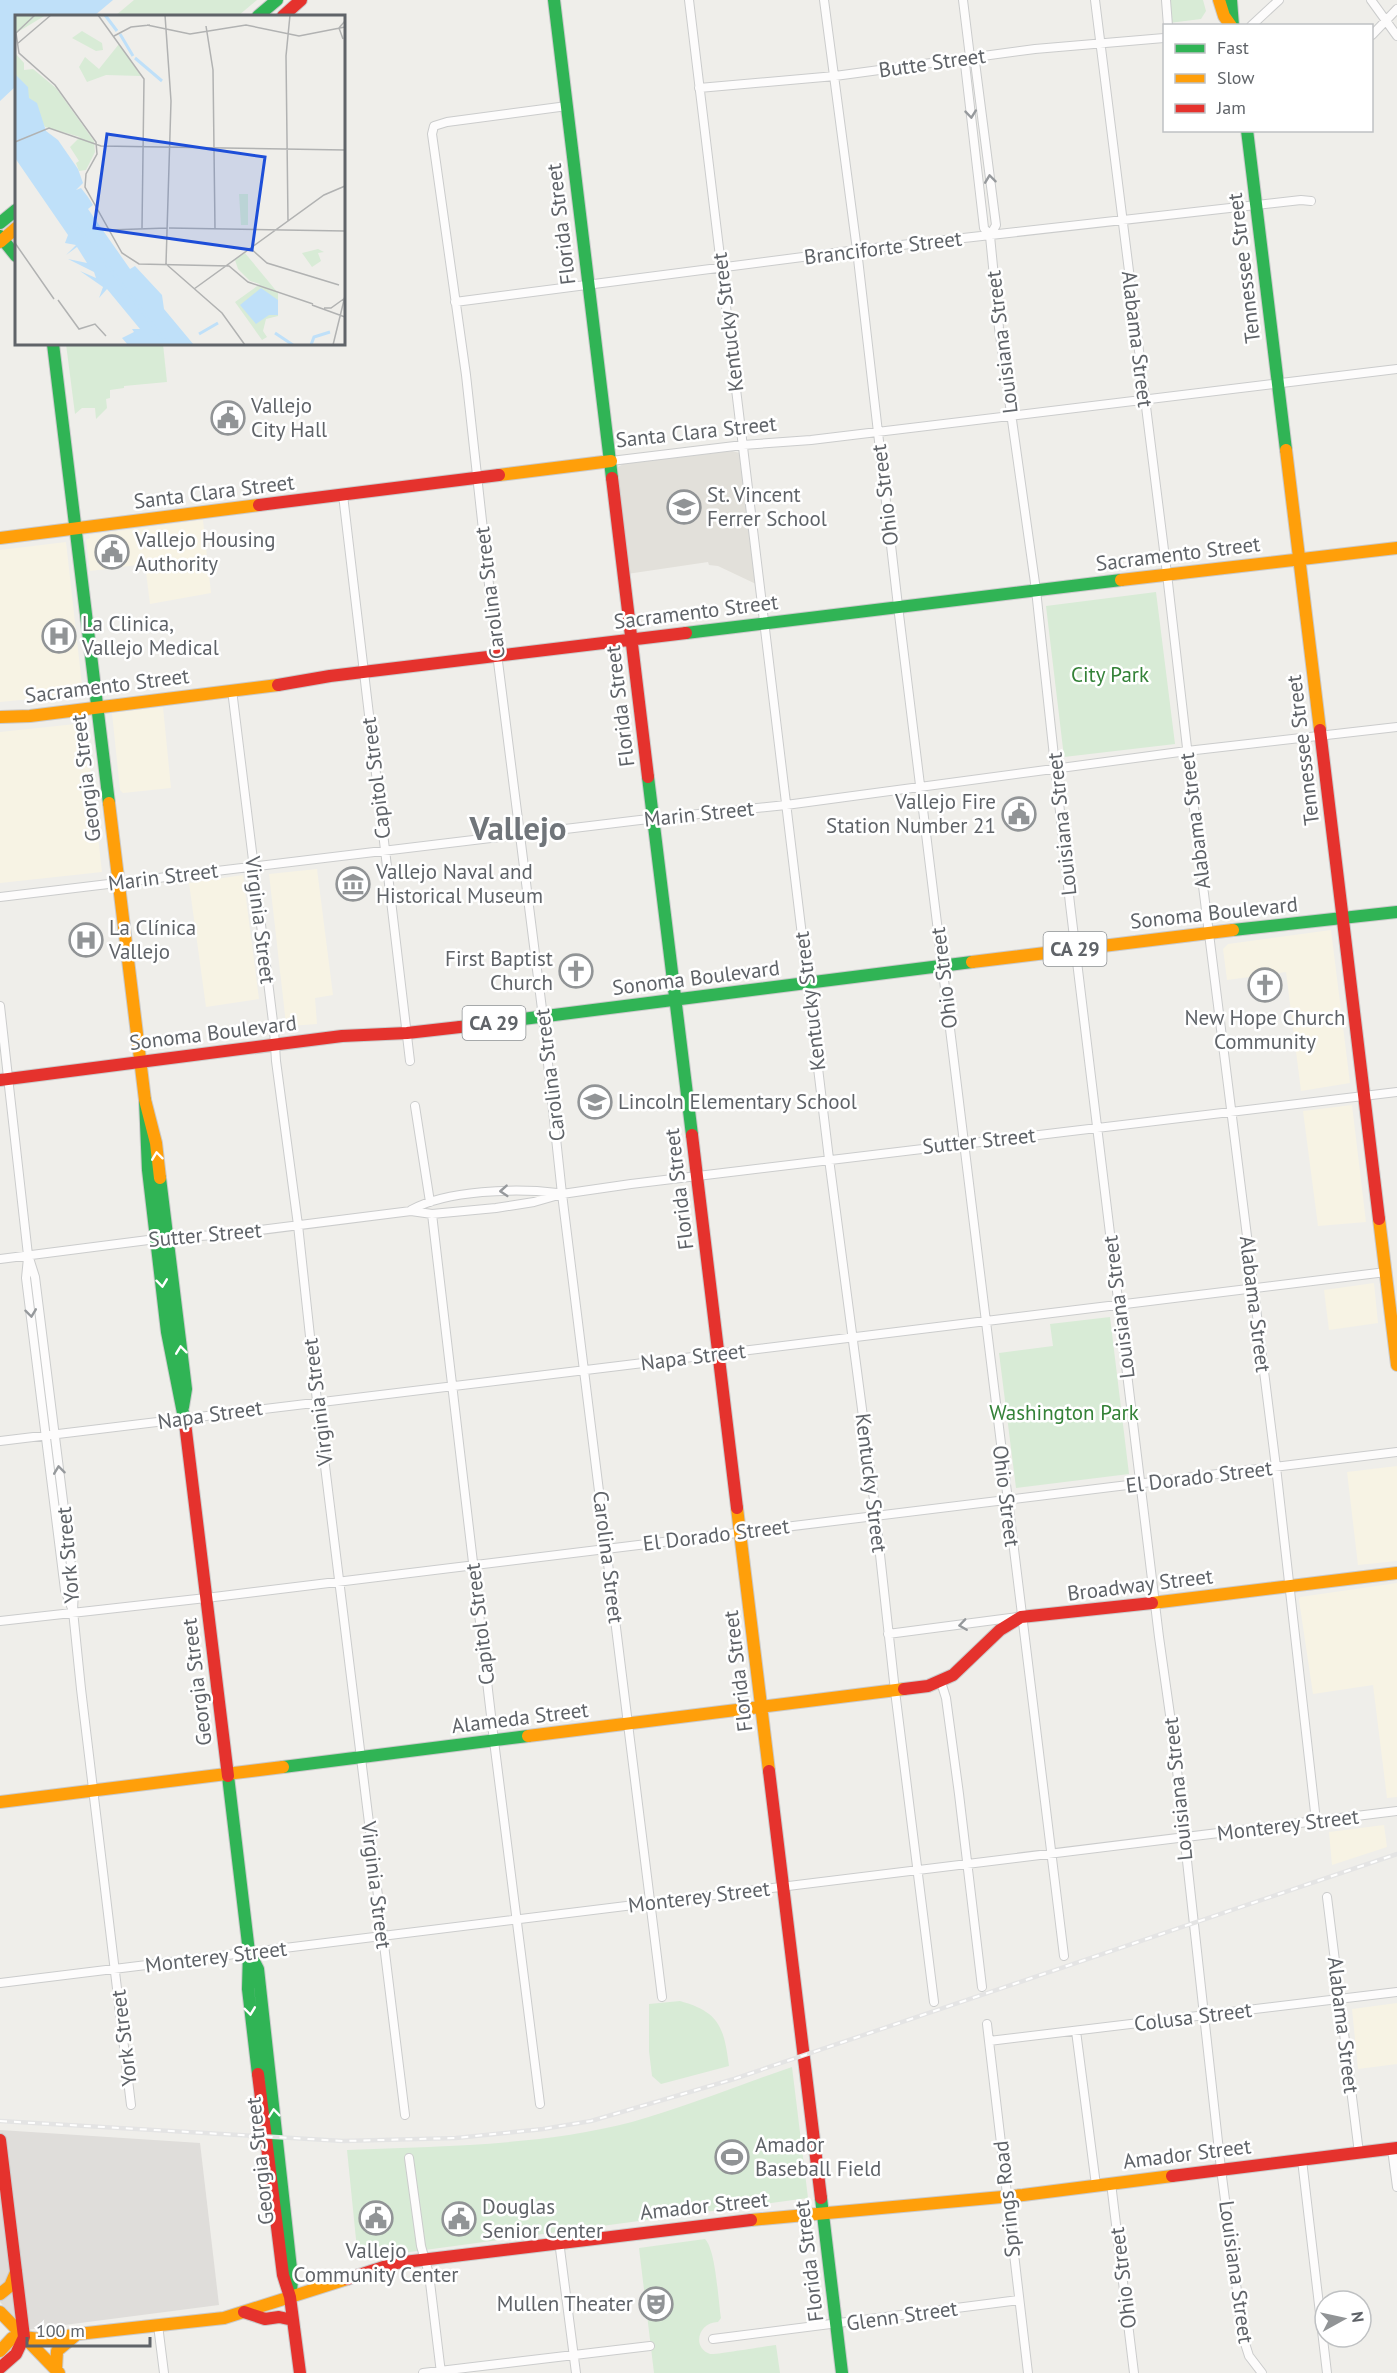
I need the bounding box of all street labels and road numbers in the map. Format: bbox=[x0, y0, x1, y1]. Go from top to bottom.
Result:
street label: Butte Street bbox=[877, 42, 987, 83]
street label: Florida Street bbox=[540, 162, 581, 286]
street label: Tennessee Street bbox=[1221, 191, 1266, 345]
street label: Branciforte Street bbox=[803, 224, 963, 271]
street label: Kentucky Street bbox=[706, 251, 749, 393]
street label: Louisiana Street bbox=[979, 269, 1024, 415]
street label: Alabama Street bbox=[1116, 269, 1159, 409]
street label: Santa Clara Street bbox=[614, 410, 778, 453]
street label: Ohio Street bbox=[865, 443, 904, 547]
street label: Santa Clara Street bbox=[132, 468, 296, 515]
street label: Carolina Street bbox=[468, 525, 511, 661]
street label: Sacramento Street bbox=[1094, 530, 1262, 577]
street label: Sacramento Street bbox=[612, 588, 780, 635]
street label: Florida Street bbox=[599, 644, 640, 768]
street label: Sacramento Street bbox=[23, 662, 191, 709]
street label: Tennessee Street bbox=[1280, 673, 1325, 827]
street label: Georgia Street bbox=[64, 713, 107, 843]
street label: Capitol Street bbox=[355, 716, 396, 841]
street label: Louisiana Street bbox=[1041, 751, 1082, 897]
street label: Alabama Street bbox=[1173, 751, 1216, 891]
street label: Marin Street bbox=[643, 794, 755, 833]
street label: Virginia Street bbox=[239, 854, 282, 985]
street label: Marin Street bbox=[106, 856, 219, 897]
street label: Sonoma Boulevard bbox=[1129, 890, 1299, 935]
street label: Ohio Street bbox=[924, 926, 963, 1030]
street label: Kentucky Street bbox=[788, 930, 831, 1072]
road number: CA 29 bbox=[1044, 932, 1106, 966]
street label: Sonoma Boulevard bbox=[611, 954, 781, 1001]
road number: CA 29 bbox=[462, 1006, 526, 1040]
street label: Carolina Street bbox=[528, 1007, 571, 1143]
street label: Sonoma Boulevard bbox=[128, 1009, 298, 1056]
street label: Sutter Street bbox=[921, 1121, 1037, 1160]
street label: Florida Street bbox=[658, 1127, 699, 1251]
street label: Sutter Street bbox=[147, 1216, 263, 1253]
street label: Louisiana Street bbox=[1096, 1234, 1141, 1380]
street label: Alabama Street bbox=[1234, 1234, 1277, 1374]
street label: Virginia Street bbox=[296, 1337, 339, 1468]
street label: Napa Street bbox=[639, 1337, 747, 1376]
street label: Napa Street bbox=[156, 1394, 264, 1435]
street label: Kentucky Street bbox=[850, 1412, 893, 1554]
street label: Ohio Street bbox=[987, 1444, 1026, 1548]
street label: El Dorado Street bbox=[1124, 1454, 1274, 1499]
street label: Carolina Street bbox=[587, 1489, 630, 1625]
street label: York Street bbox=[50, 1506, 85, 1605]
street label: El Dorado Street bbox=[641, 1512, 791, 1557]
street label: Capitol Street bbox=[459, 1562, 500, 1687]
street label: Broadway Street bbox=[1066, 1562, 1214, 1607]
street label: Florida Street bbox=[717, 1609, 758, 1733]
street label: Georgia Street bbox=[175, 1617, 218, 1747]
street label: Alameda Street bbox=[450, 1696, 590, 1739]
street label: Louisiana Street bbox=[1157, 1716, 1198, 1862]
street label: Monterey Street bbox=[1216, 1802, 1360, 1847]
street label: Virginia Street bbox=[355, 1819, 398, 1950]
street label: Monterey Street bbox=[627, 1874, 771, 1919]
street label: Monterey Street bbox=[144, 1934, 288, 1979]
street label: Alabama Street bbox=[1322, 1955, 1365, 2095]
street label: York Street bbox=[104, 1988, 143, 2088]
street label: Colusa Street bbox=[1133, 1996, 1253, 2037]
street label: Georgia Street bbox=[239, 2096, 280, 2226]
street label: Amador Street bbox=[1121, 2132, 1252, 2175]
street label: Springs Road bbox=[987, 2139, 1026, 2259]
street label: Amador Street bbox=[639, 2185, 769, 2226]
street label: Florida Street bbox=[788, 2199, 829, 2323]
street label: Louisiana Street bbox=[1213, 2199, 1260, 2345]
street label: Ohio Street bbox=[1103, 2226, 1142, 2330]
street label: Glenn Street bbox=[845, 2294, 959, 2337]

